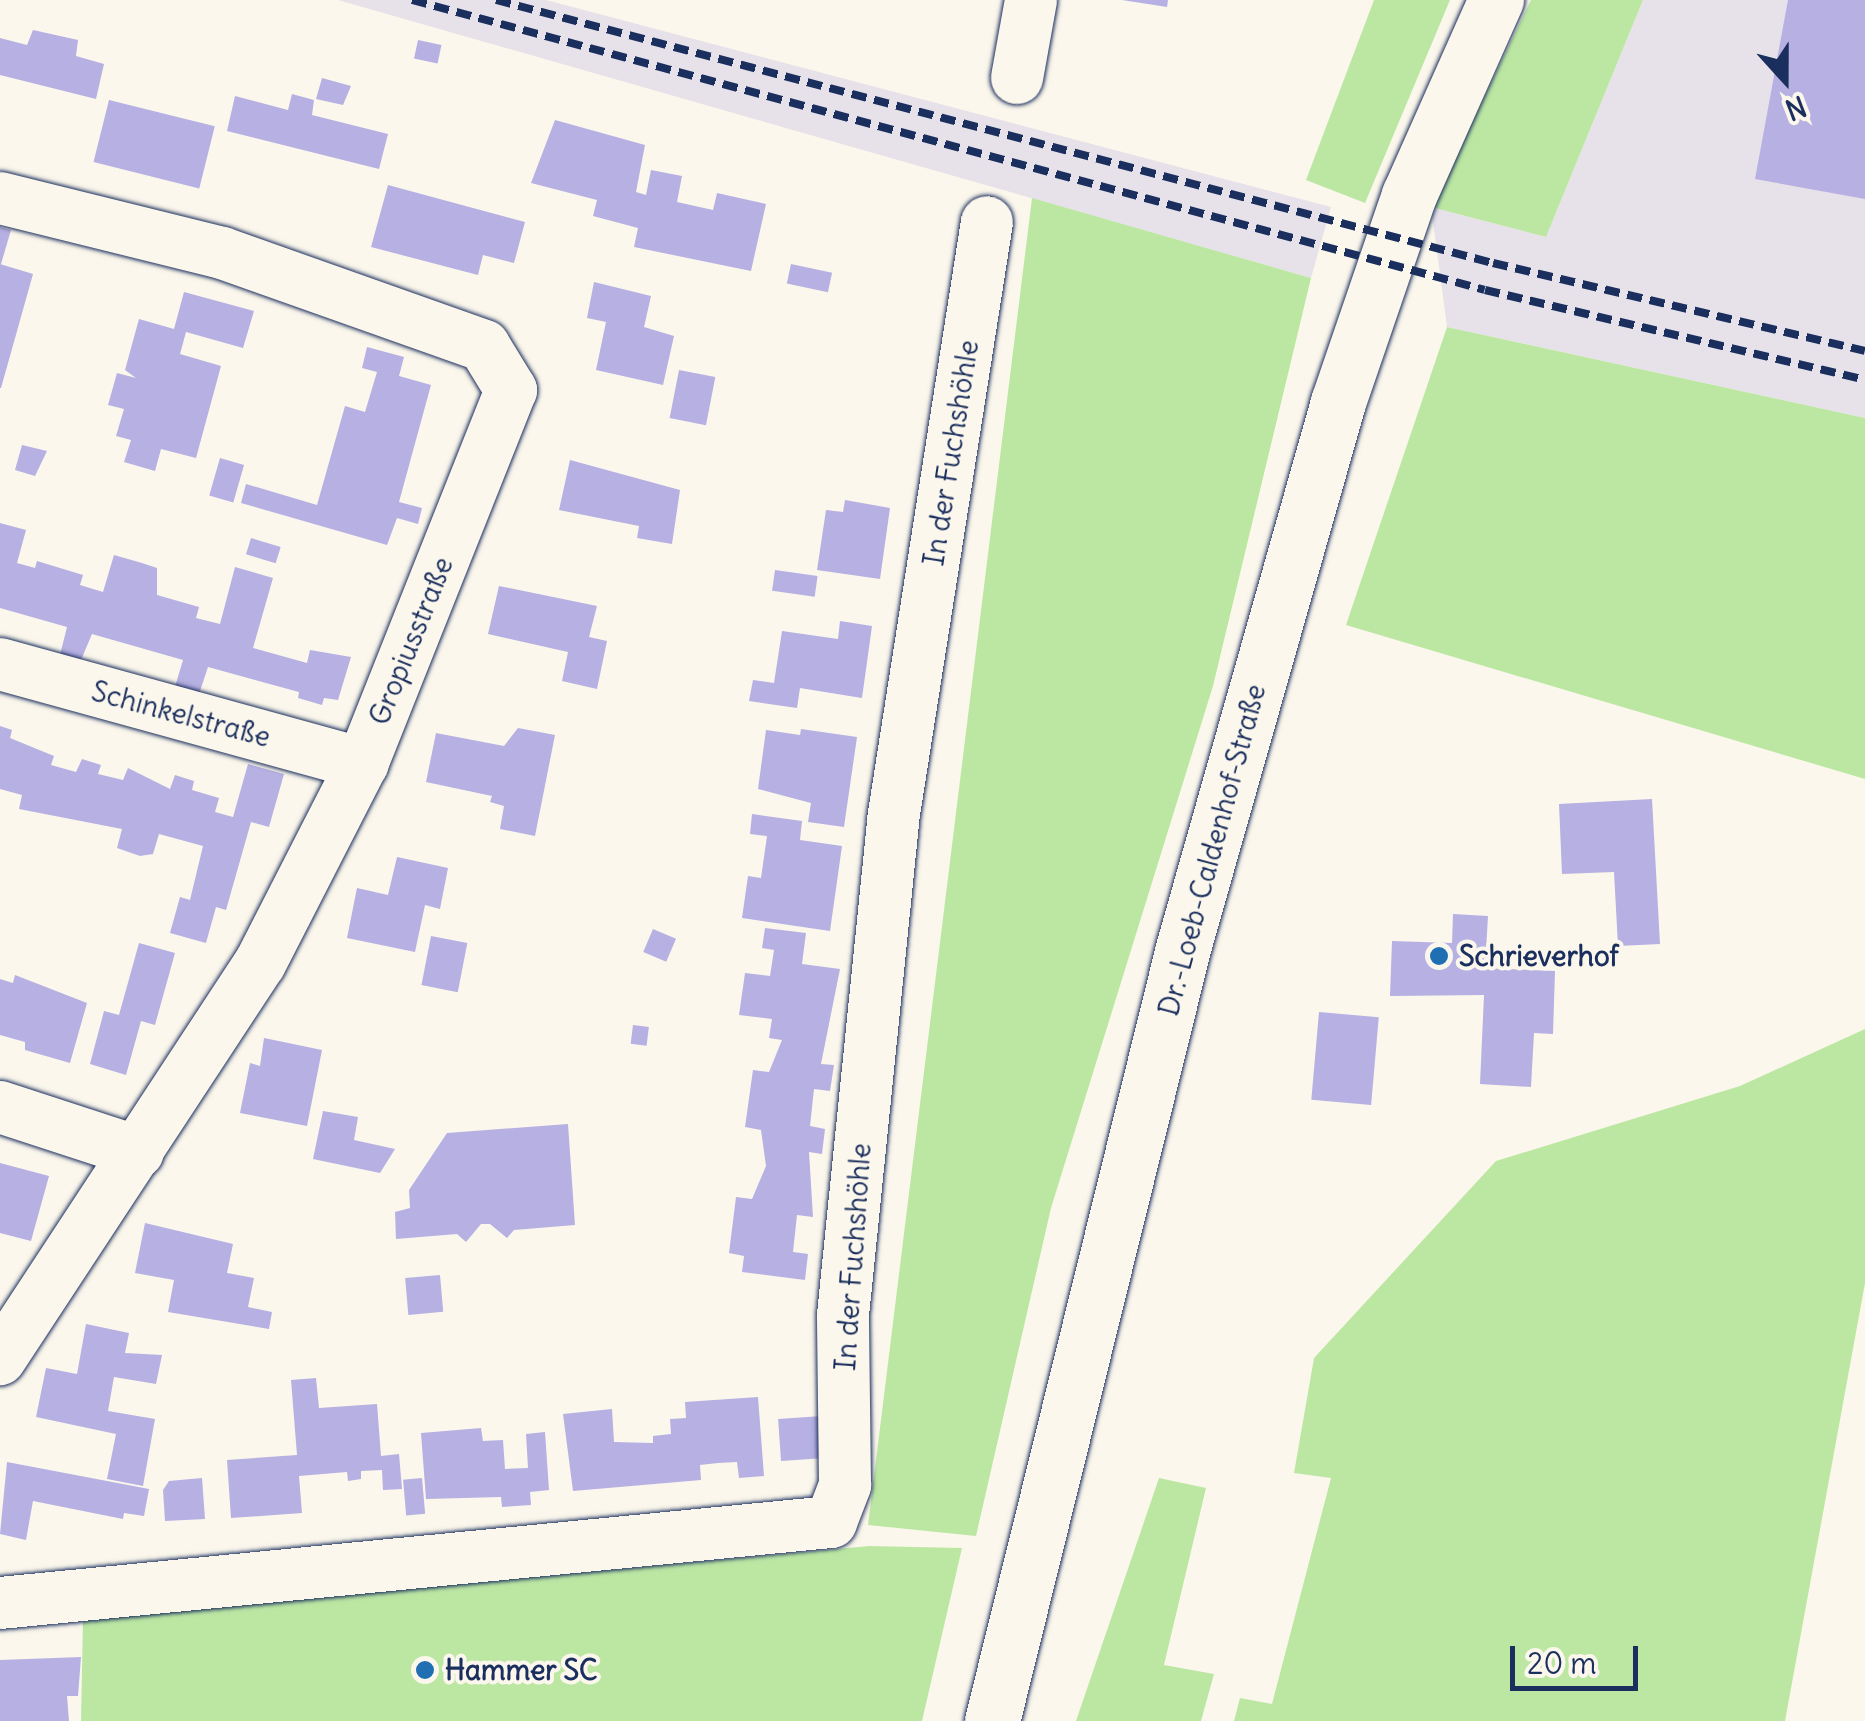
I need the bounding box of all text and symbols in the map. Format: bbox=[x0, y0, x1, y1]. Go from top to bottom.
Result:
north arrow bbox=[1735, 30, 1835, 130]
text: N bbox=[1780, 88, 1811, 128]
street label: In der Fuchshöhle bbox=[917, 338, 985, 568]
street label: Gropiusstraße bbox=[362, 552, 460, 730]
street label: Schinkelstraße bbox=[88, 674, 274, 754]
street label: Dr.-Loeb-Caldenhof-Straße bbox=[1152, 681, 1272, 1019]
place label: Schrieverhof bbox=[1459, 939, 1619, 973]
marker: Schrieverhof bbox=[1428, 945, 1450, 967]
street label: In der Fuchshöhle bbox=[828, 1142, 878, 1372]
scale bar bbox=[1515, 1626, 1642, 1688]
text: 20 m bbox=[1527, 1644, 1597, 1682]
place label: Hammer SC bbox=[445, 1653, 597, 1687]
marker: Hammer SC bbox=[414, 1659, 436, 1681]

